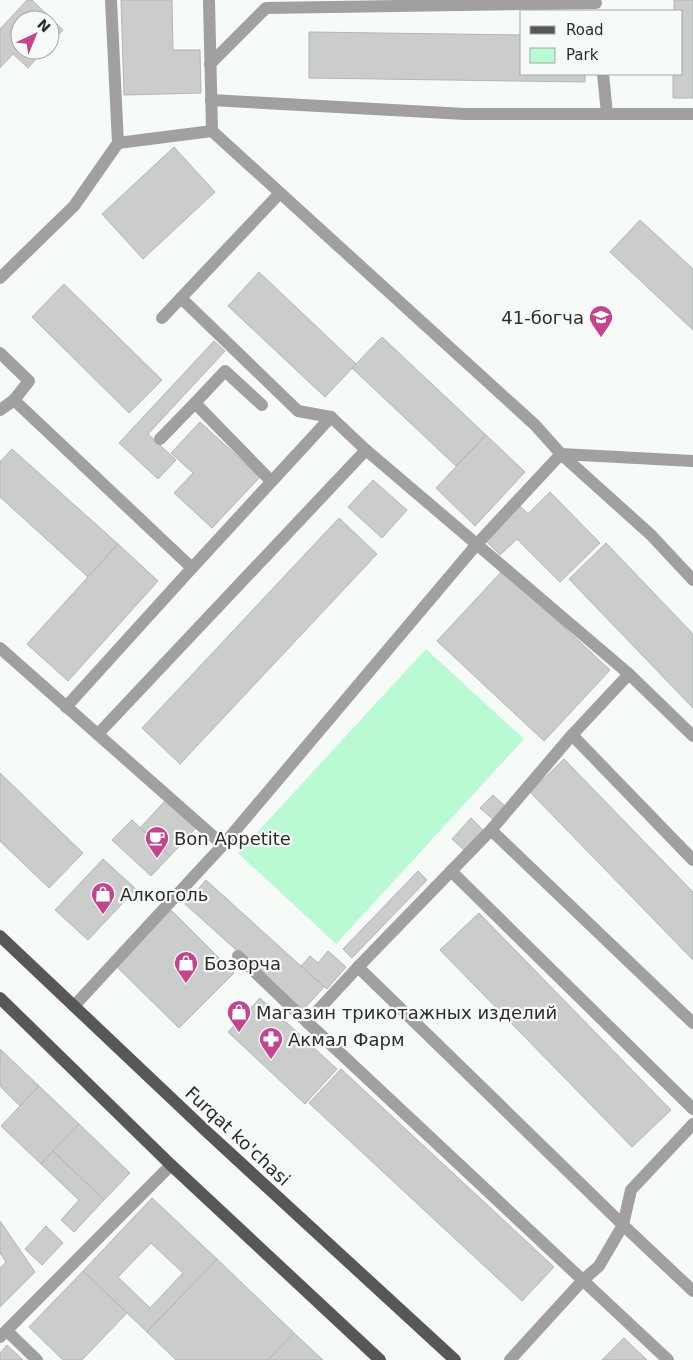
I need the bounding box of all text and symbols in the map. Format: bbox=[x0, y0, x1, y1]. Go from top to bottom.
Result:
north arrow bbox=[10, 10, 60, 60]
legend bbox=[520, 10, 683, 75]
text: N bbox=[34, 16, 54, 35]
text: Road bbox=[566, 21, 604, 39]
text: Park bbox=[566, 46, 599, 64]
school or university icon: 41-богча bbox=[588, 304, 614, 338]
place label: 41-богча bbox=[501, 307, 584, 328]
cafe icon: Bon Appetite bbox=[144, 825, 170, 859]
place label: Bon Appetite bbox=[174, 828, 291, 849]
shop icon: Алкоголь bbox=[90, 881, 116, 915]
place label: Алкоголь bbox=[120, 884, 208, 905]
shop icon: Бозорча bbox=[173, 950, 199, 984]
place label: Бозорча bbox=[204, 953, 281, 974]
shop icon: Магазин трикотажных изделий bbox=[226, 999, 252, 1033]
place label: Магазин трикотажных изделий bbox=[256, 1002, 557, 1023]
pharmacy icon: Акмал Фарм bbox=[258, 1026, 284, 1060]
place label: Акмал Фарм bbox=[288, 1029, 405, 1050]
street label: Furqat ko'chasi bbox=[181, 1082, 295, 1190]

